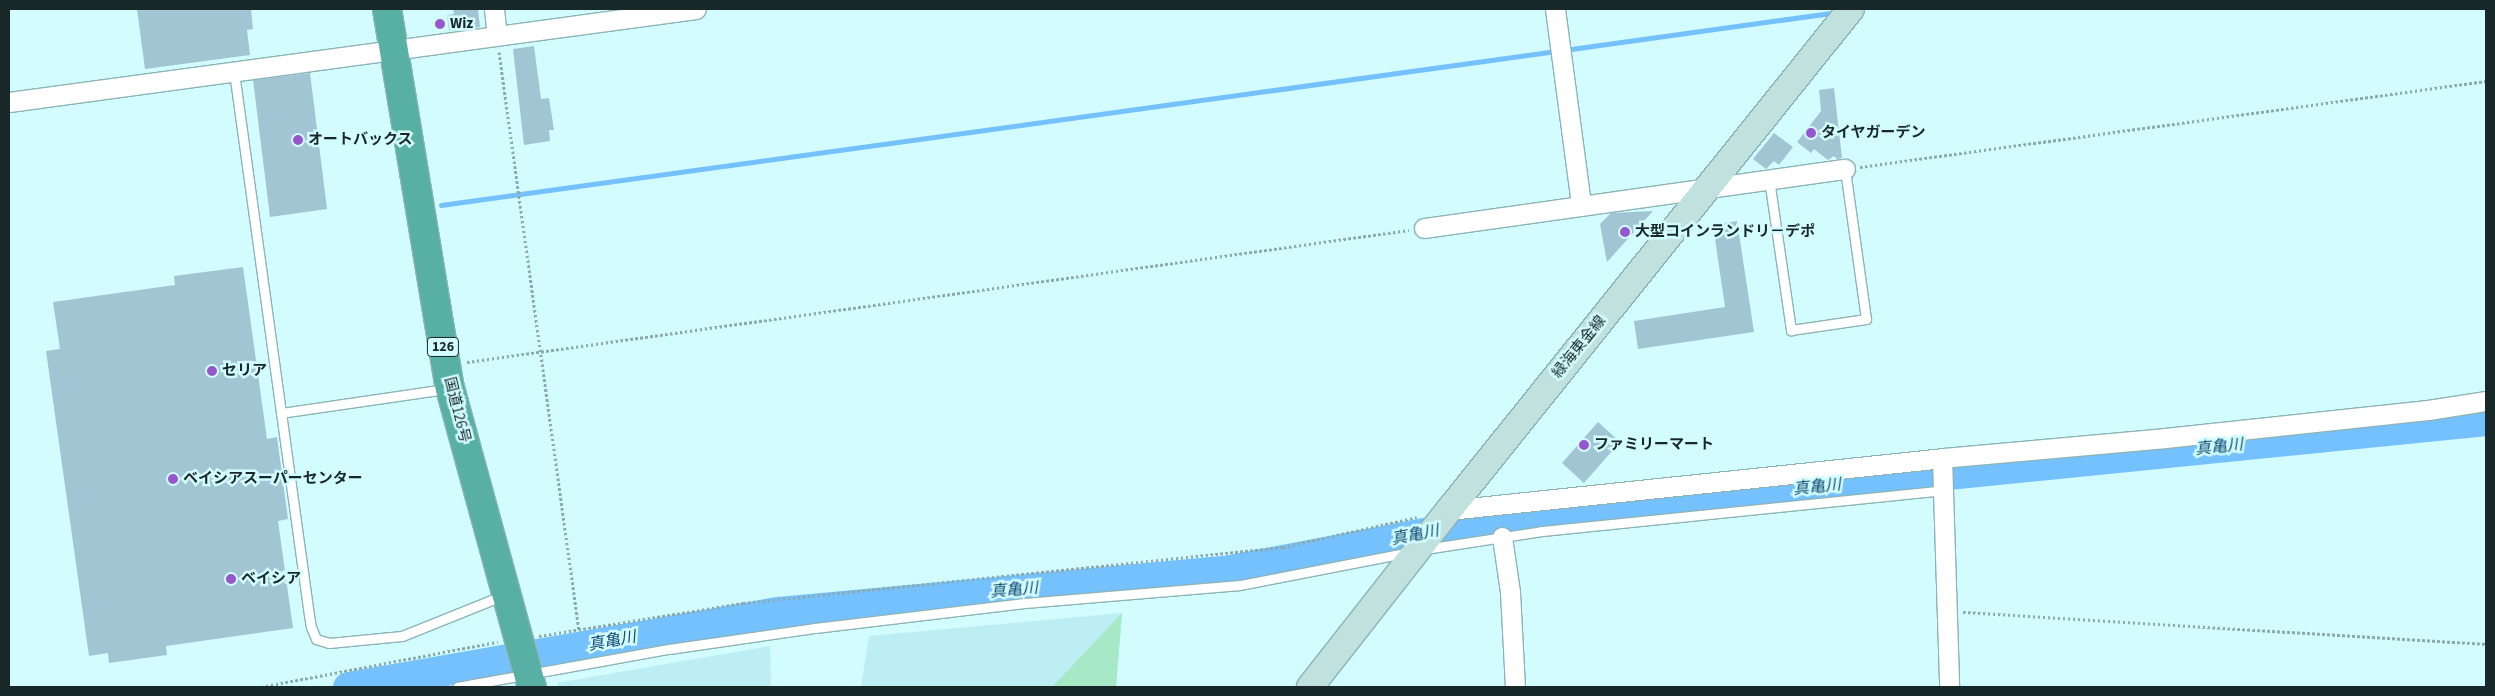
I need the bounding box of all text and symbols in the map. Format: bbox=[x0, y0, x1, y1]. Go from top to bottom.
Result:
place label: Wiz bbox=[450, 15, 473, 33]
marker: Wiz bbox=[434, 18, 446, 30]
place label: タイヤガーデン bbox=[1821, 124, 1926, 142]
marker: タイヤガーデン bbox=[1805, 127, 1817, 139]
place label: オートバックス bbox=[308, 131, 413, 149]
marker: オートバックス bbox=[292, 134, 304, 146]
place label: 大型コインランドリ－デポ bbox=[1635, 223, 1815, 241]
marker: 大型コインランドリ－デポ bbox=[1619, 226, 1631, 238]
street label: 緑海東金線 bbox=[1548, 312, 1610, 382]
road number: 126 bbox=[427, 336, 459, 358]
place label: セリア bbox=[222, 362, 267, 380]
marker: セリア bbox=[206, 365, 218, 377]
street label: 国道126号 bbox=[440, 375, 474, 445]
water label: 真亀川 bbox=[2194, 435, 2244, 459]
place label: ファミリーマート bbox=[1594, 436, 1714, 454]
marker: ファミリーマート bbox=[1578, 439, 1590, 451]
place label: ベイシアスーパーセンター bbox=[183, 470, 363, 488]
marker: ベイシアスーパーセンター bbox=[167, 473, 179, 485]
water label: 真亀川 bbox=[1792, 475, 1842, 499]
water label: 真亀川 bbox=[1390, 521, 1440, 549]
place label: ベイシア bbox=[241, 570, 301, 588]
marker: ベイシア bbox=[225, 573, 237, 585]
water label: 真亀川 bbox=[989, 578, 1039, 602]
water label: 真亀川 bbox=[587, 627, 637, 655]

